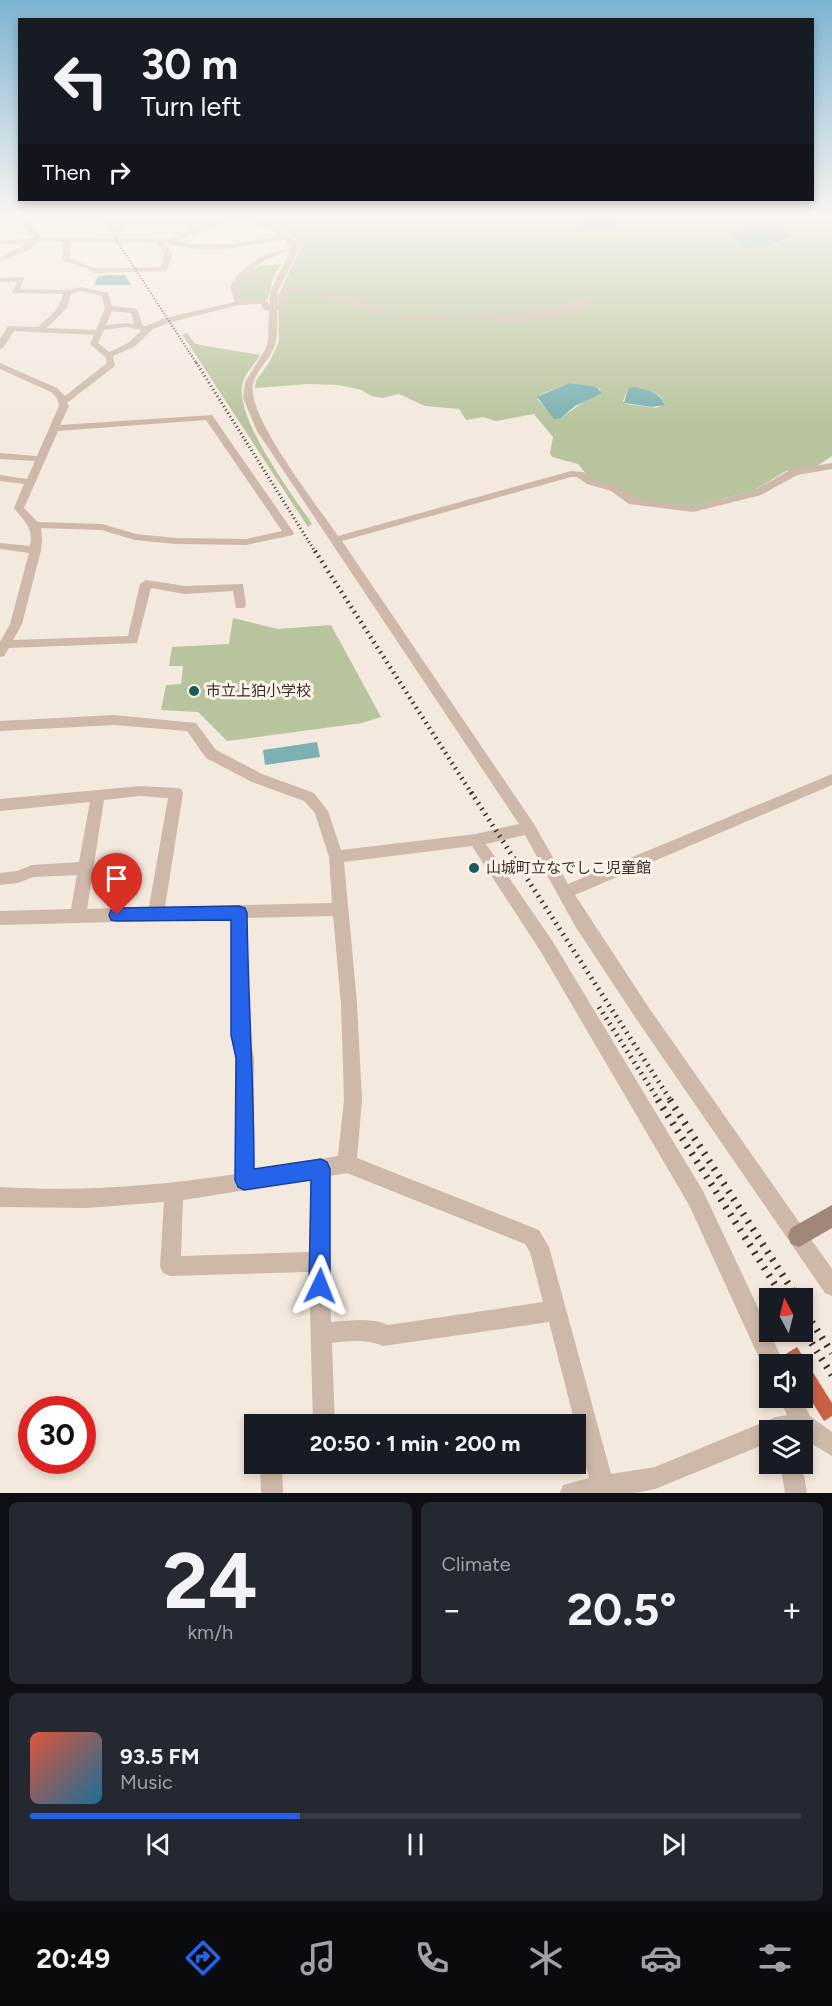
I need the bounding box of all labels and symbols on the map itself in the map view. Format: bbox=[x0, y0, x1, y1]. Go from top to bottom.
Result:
place label: 市立上狛小学校 bbox=[206, 682, 311, 700]
marker: 市立上狛小学校 bbox=[187, 684, 201, 698]
pin bbox=[91, 853, 142, 915]
place label: 山城町立なでしこ児童館 bbox=[486, 859, 651, 877]
marker: 山城町立なでしこ児童館 bbox=[467, 861, 481, 875]
position arrow bbox=[288, 1254, 352, 1318]
north arrow bbox=[759, 1288, 813, 1342]
speed limit sign: 30 bbox=[18, 1396, 96, 1474]

